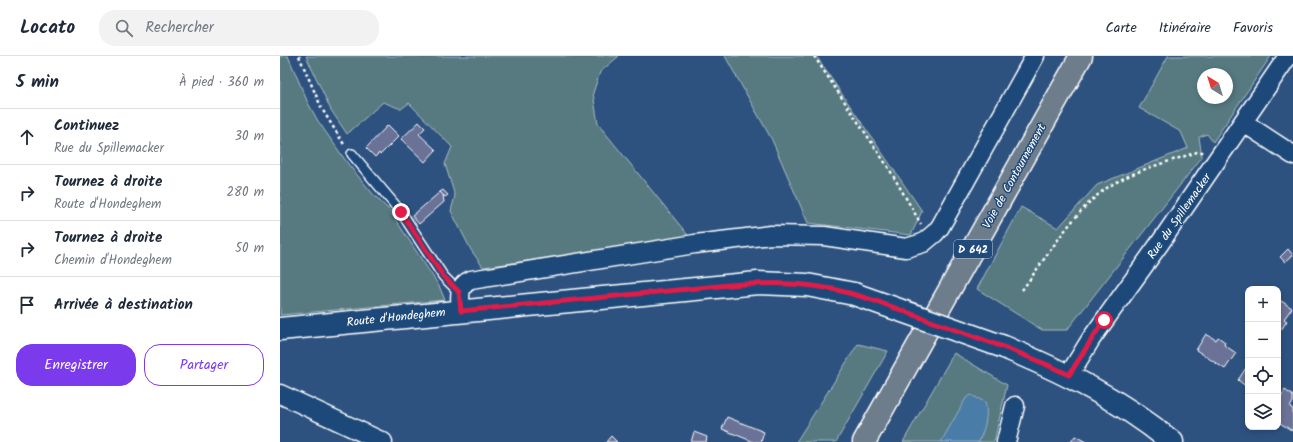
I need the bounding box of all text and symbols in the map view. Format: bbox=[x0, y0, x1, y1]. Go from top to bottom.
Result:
search box bbox=[99, 10, 379, 46]
text: Locato bbox=[20, 13, 75, 43]
text: Rechercher bbox=[145, 16, 214, 40]
icon: search bbox=[113, 17, 135, 39]
text: Carte bbox=[1105, 17, 1137, 39]
text: Itinéraire bbox=[1159, 17, 1211, 39]
text: Favoris bbox=[1233, 17, 1273, 39]
north arrow bbox=[1197, 68, 1233, 104]
text: 5 min bbox=[16, 69, 59, 96]
text: À pied · 360 m bbox=[179, 72, 264, 93]
text: Continuez bbox=[54, 114, 119, 138]
street label: Voie de Contournement bbox=[978, 120, 1051, 232]
icon: ahead bbox=[16, 126, 38, 148]
text: 30 m bbox=[235, 126, 264, 147]
text: Rue du Spillemacker bbox=[54, 138, 164, 159]
street label: Rue du Spillemacker bbox=[1143, 169, 1217, 263]
text: Tournez à droite bbox=[54, 170, 162, 194]
icon: right bbox=[16, 182, 38, 204]
text: 280 m bbox=[227, 182, 264, 203]
text: Route d'Hondeghem bbox=[54, 194, 161, 215]
route end bbox=[392, 203, 410, 221]
text: Tournez à droite bbox=[54, 226, 162, 250]
icon: right bbox=[16, 238, 38, 260]
text: 50 m bbox=[235, 238, 264, 259]
road number: D 642 bbox=[954, 240, 992, 258]
text: Chemin d'Hondeghem bbox=[54, 250, 172, 271]
map controls bbox=[1245, 286, 1281, 430]
button: + bbox=[1245, 286, 1281, 322]
text: Arrivée à destination bbox=[54, 293, 193, 317]
icon: arrive bbox=[16, 294, 38, 316]
street label: Route d'Hondeghem bbox=[346, 303, 447, 332]
route start bbox=[1095, 311, 1113, 329]
button: − bbox=[1245, 322, 1281, 358]
button: Enregistrer bbox=[16, 344, 136, 386]
button: Partager bbox=[144, 344, 264, 386]
button: locate bbox=[1245, 358, 1281, 394]
button: layers bbox=[1245, 394, 1281, 430]

